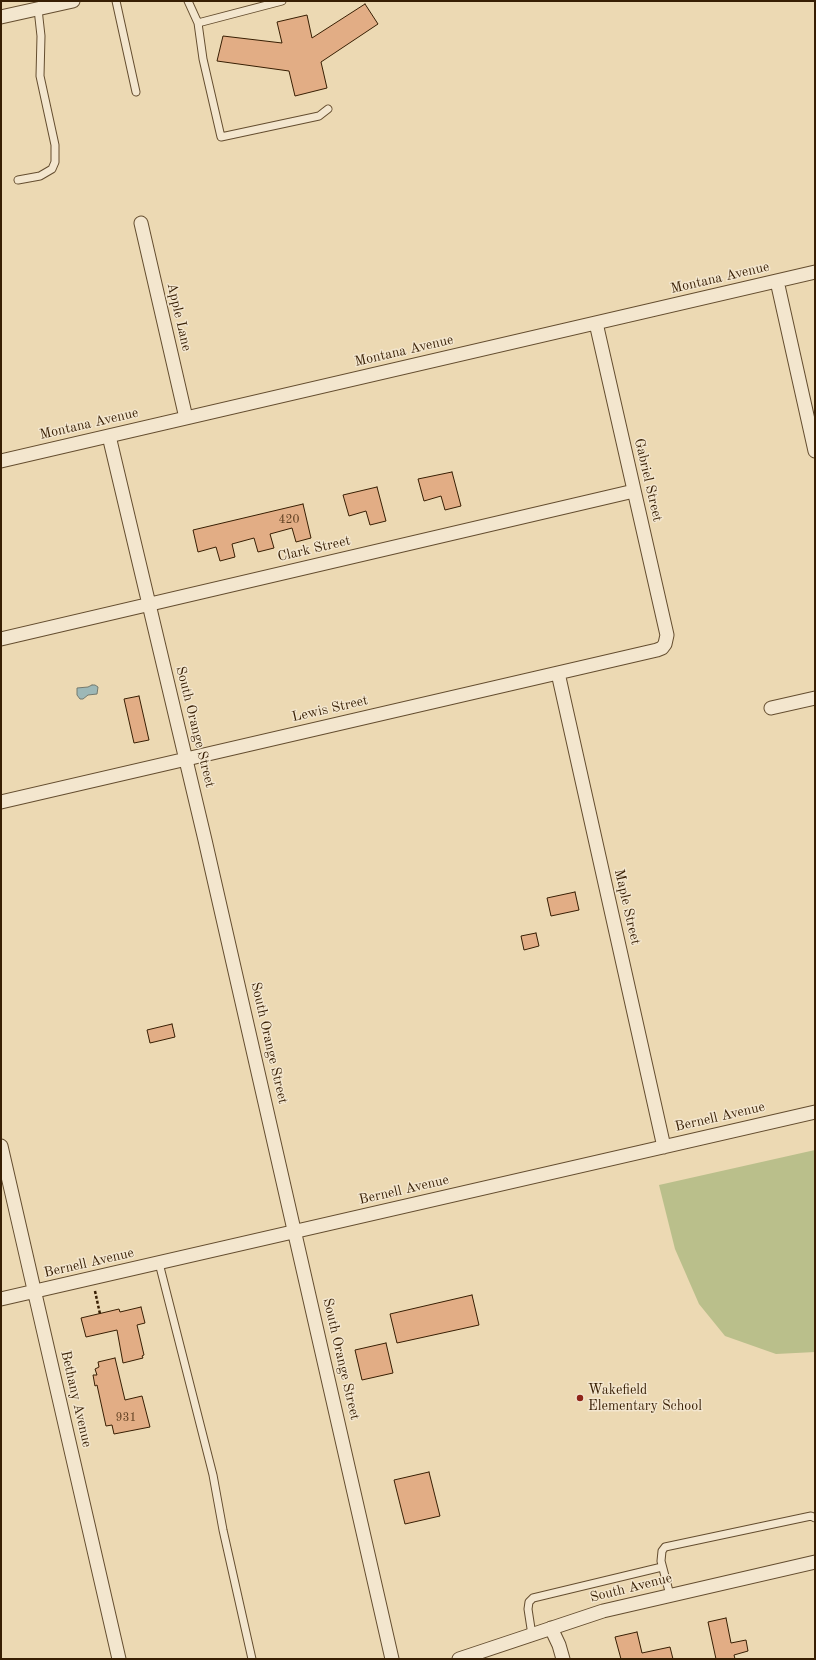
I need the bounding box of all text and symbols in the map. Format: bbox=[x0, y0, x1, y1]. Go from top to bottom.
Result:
street label: Montana Avenue bbox=[669, 258, 771, 298]
street label: Apple Lane bbox=[163, 281, 195, 353]
street label: Montana Avenue bbox=[353, 331, 455, 371]
street label: Montana Avenue bbox=[38, 404, 140, 444]
street label: Gabriel Street bbox=[630, 437, 666, 523]
house number: 420 bbox=[279, 513, 299, 527]
street label: Clark Street bbox=[276, 532, 352, 566]
street label: South Orange Street bbox=[172, 665, 218, 789]
street label: Lewis Street bbox=[290, 692, 370, 726]
street label: Maple Street bbox=[610, 868, 644, 946]
street label: South Orange Street bbox=[247, 980, 291, 1106]
street label: Bernell Avenue bbox=[673, 1098, 767, 1136]
street label: Bernell Avenue bbox=[357, 1171, 451, 1209]
street label: Bernell Avenue bbox=[42, 1244, 136, 1282]
street label: South Orange Street bbox=[319, 1296, 363, 1422]
street label: Bethany Avenue bbox=[57, 1349, 95, 1449]
place label: Wakefield Elementary School bbox=[588, 1382, 702, 1414]
marker: Wakefield Elementary School bbox=[575, 1393, 585, 1403]
house number: 931 bbox=[116, 1411, 136, 1425]
street label: South Avenue bbox=[588, 1570, 674, 1606]

